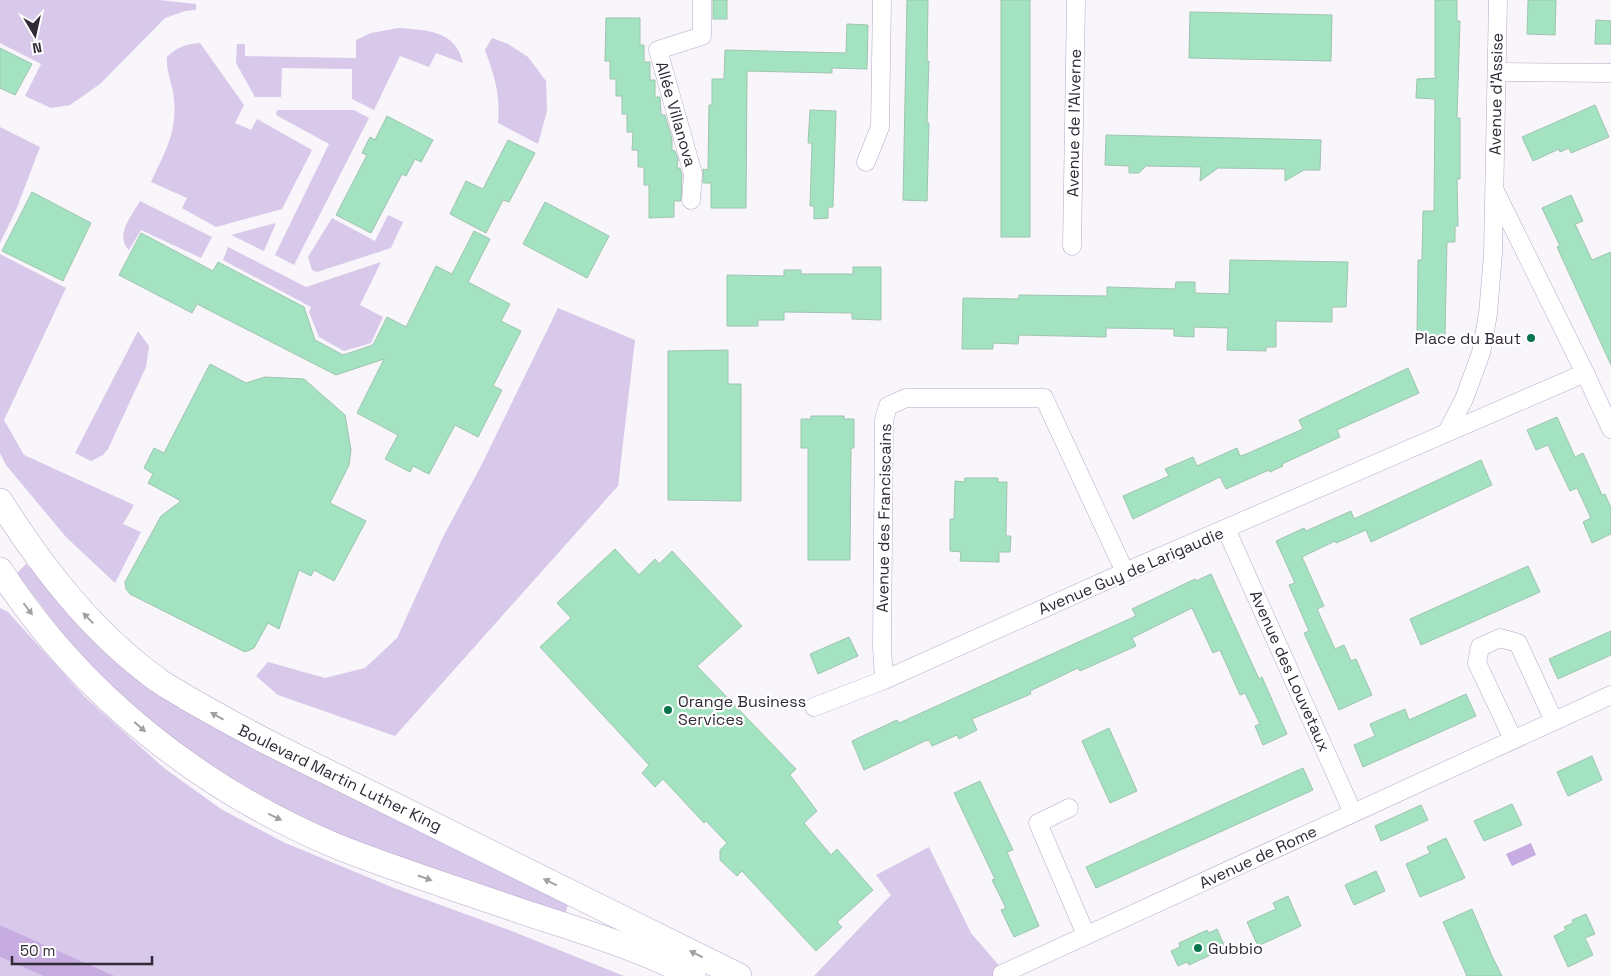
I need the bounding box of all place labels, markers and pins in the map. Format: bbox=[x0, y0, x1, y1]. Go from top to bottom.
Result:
place label: Place du Baut bbox=[1414, 328, 1521, 349]
marker: Place du Baut bbox=[1525, 332, 1537, 344]
place label: Orange Business Services bbox=[678, 691, 806, 730]
marker: Orange Business Services bbox=[662, 704, 674, 716]
place label: Gubbio bbox=[1208, 938, 1263, 959]
marker: Gubbio bbox=[1192, 942, 1204, 954]

